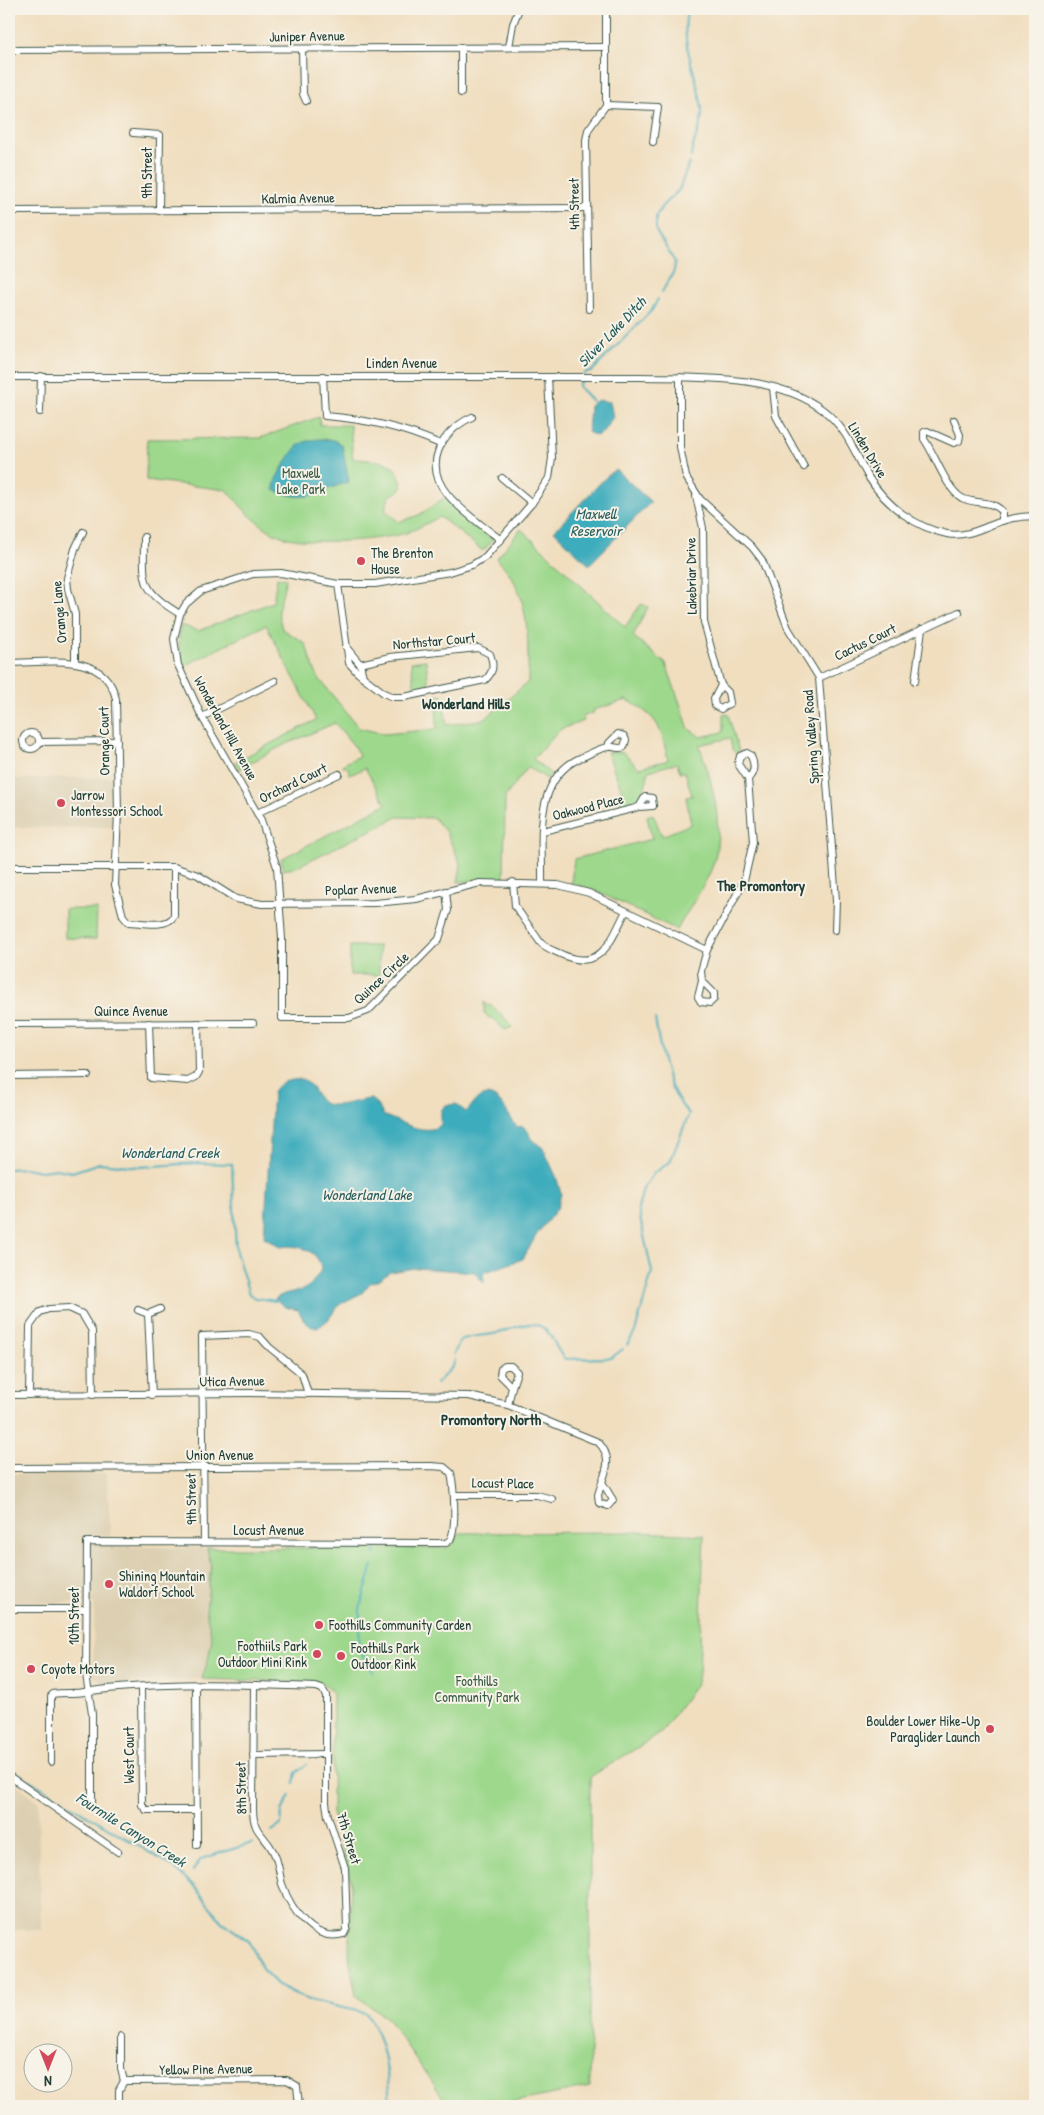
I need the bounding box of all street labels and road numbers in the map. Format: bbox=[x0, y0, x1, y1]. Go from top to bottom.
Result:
street label: Juniper Avenue bbox=[269, 25, 346, 47]
street label: 9th Street bbox=[137, 147, 156, 199]
street label: 4th Street bbox=[564, 178, 583, 230]
street label: Kalmia Avenue bbox=[261, 187, 335, 208]
street label: Linden Avenue bbox=[367, 353, 438, 372]
street label: Linden Drive bbox=[844, 418, 893, 481]
street label: Lakebriar Drive bbox=[680, 537, 701, 615]
street label: Orange Lane bbox=[46, 580, 72, 644]
street label: Cactus Court bbox=[831, 618, 899, 665]
street label: Northstar Court bbox=[392, 627, 476, 654]
street label: Wonderland Hill Avenue bbox=[190, 673, 263, 783]
street label: Spring Valley Road bbox=[798, 689, 824, 784]
street label: Orange Court bbox=[93, 706, 115, 776]
street label: Orchard Court bbox=[256, 758, 330, 807]
street label: Oakwood Place bbox=[550, 788, 626, 825]
street label: Poplar Avenue bbox=[325, 878, 398, 900]
street label: Quince Circle bbox=[349, 947, 413, 1008]
street label: Quince Avenue bbox=[94, 1001, 168, 1020]
street label: Utica Avenue bbox=[199, 1370, 265, 1391]
street label: Union Avenue bbox=[186, 1445, 254, 1464]
street label: Locust Place bbox=[472, 1472, 535, 1493]
street label: 9th Street bbox=[181, 1473, 200, 1525]
street label: Locust Avenue bbox=[234, 1520, 305, 1539]
street label: 10th Street bbox=[64, 1587, 83, 1645]
street label: West Court bbox=[119, 1726, 138, 1783]
street label: 8th Street bbox=[231, 1761, 250, 1814]
street label: 7th Street bbox=[333, 1810, 366, 1866]
street label: Yellow Pine Avenue bbox=[159, 2058, 253, 2079]

